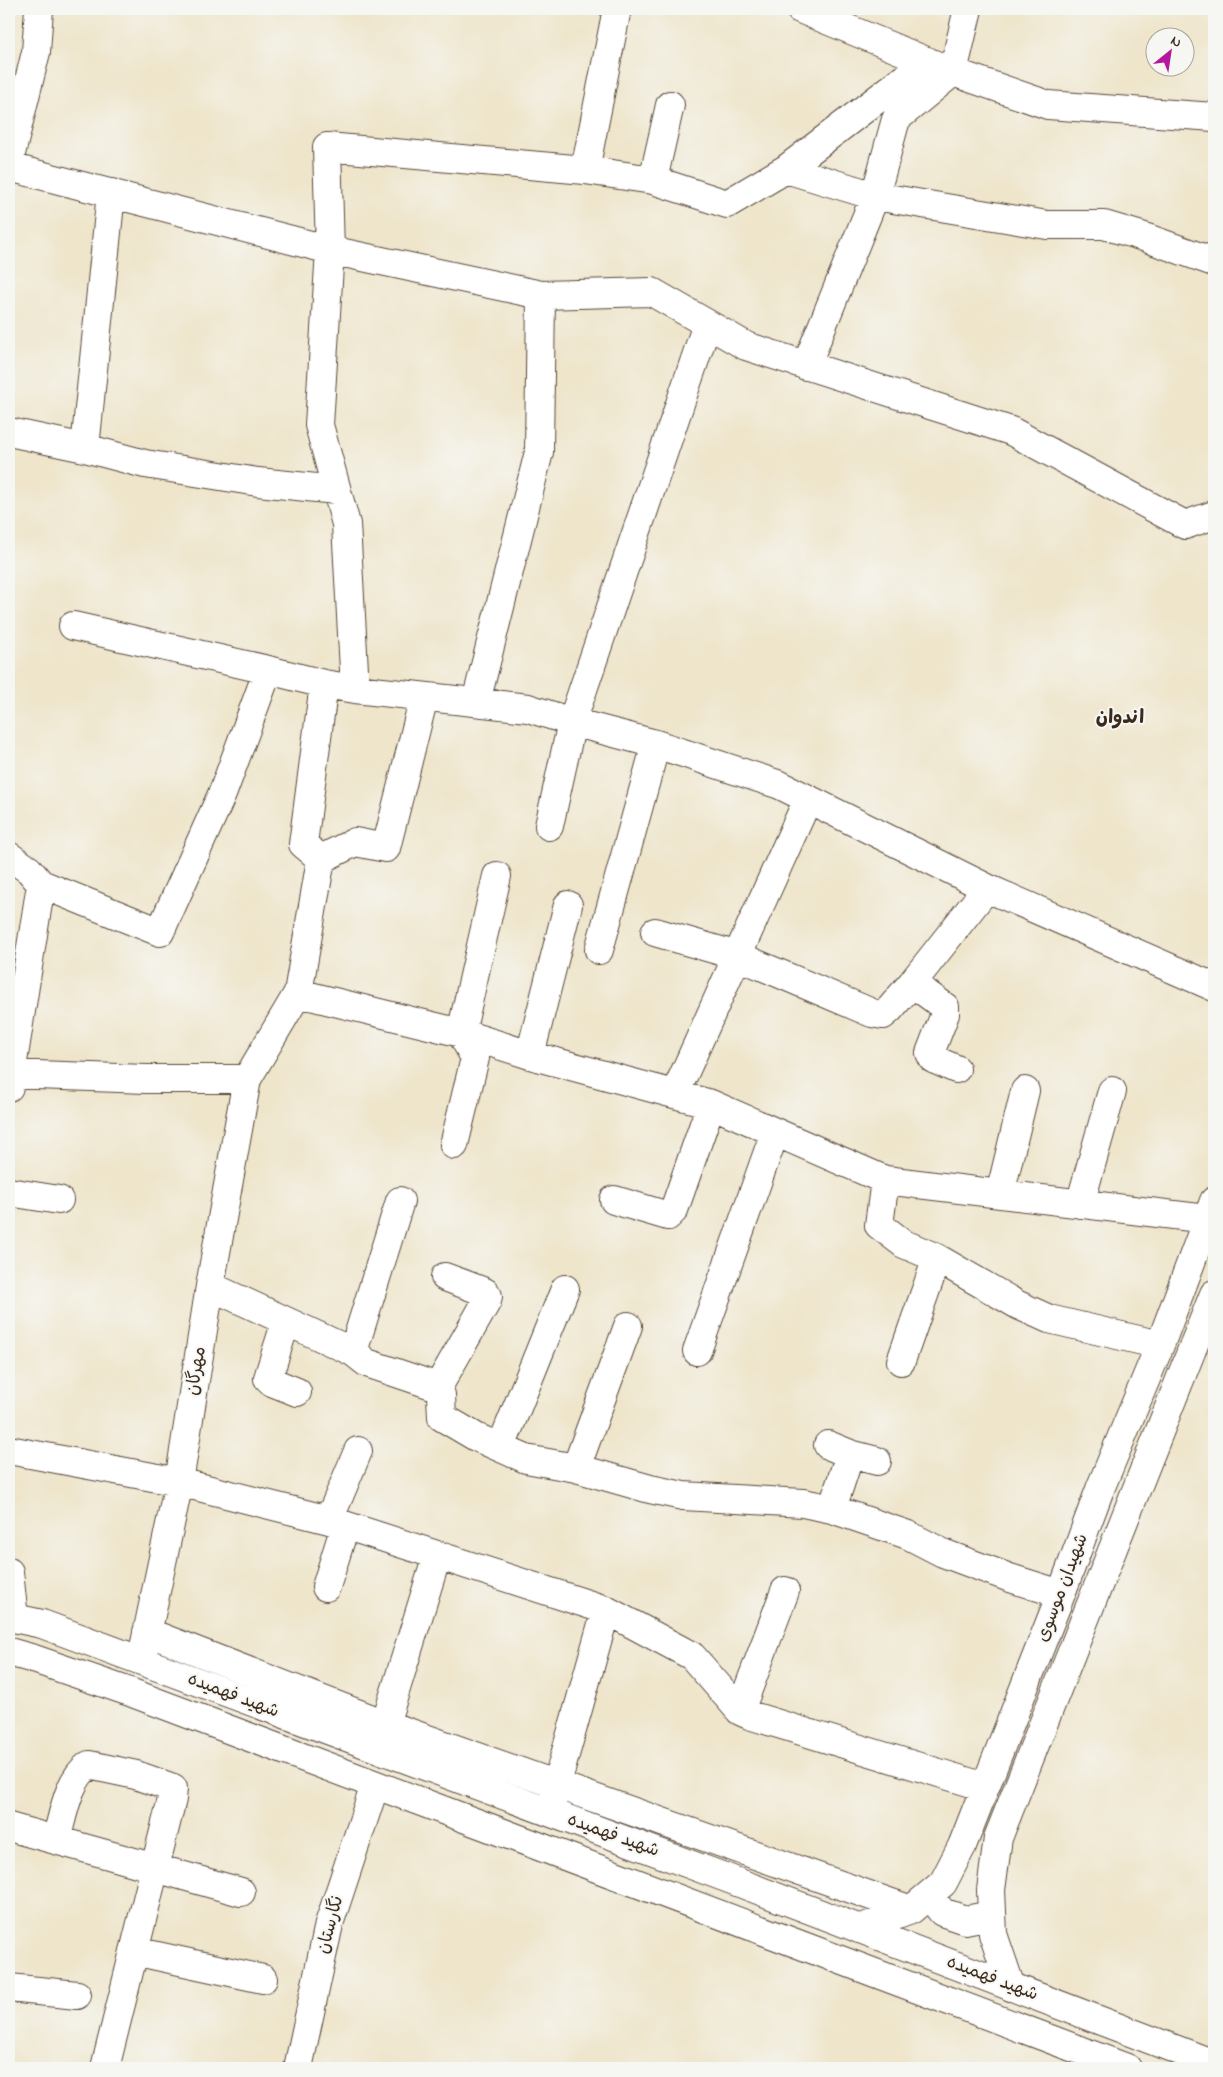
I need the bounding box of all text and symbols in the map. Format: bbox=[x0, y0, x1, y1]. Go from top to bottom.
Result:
north arrow bbox=[1146, 28, 1196, 78]
text: N bbox=[1166, 31, 1185, 53]
district label: اندوان bbox=[1096, 705, 1144, 732]
street label: مهرگان bbox=[180, 1345, 214, 1397]
street label: شهیدان موسوی bbox=[1030, 1530, 1096, 1646]
street label: شهید فهمیده bbox=[184, 1667, 282, 1725]
street label: شهید فهمیده bbox=[563, 1807, 663, 1865]
street label: نگارستان bbox=[311, 1893, 351, 1957]
street label: شهید فهمیده bbox=[943, 1950, 1041, 2008]

